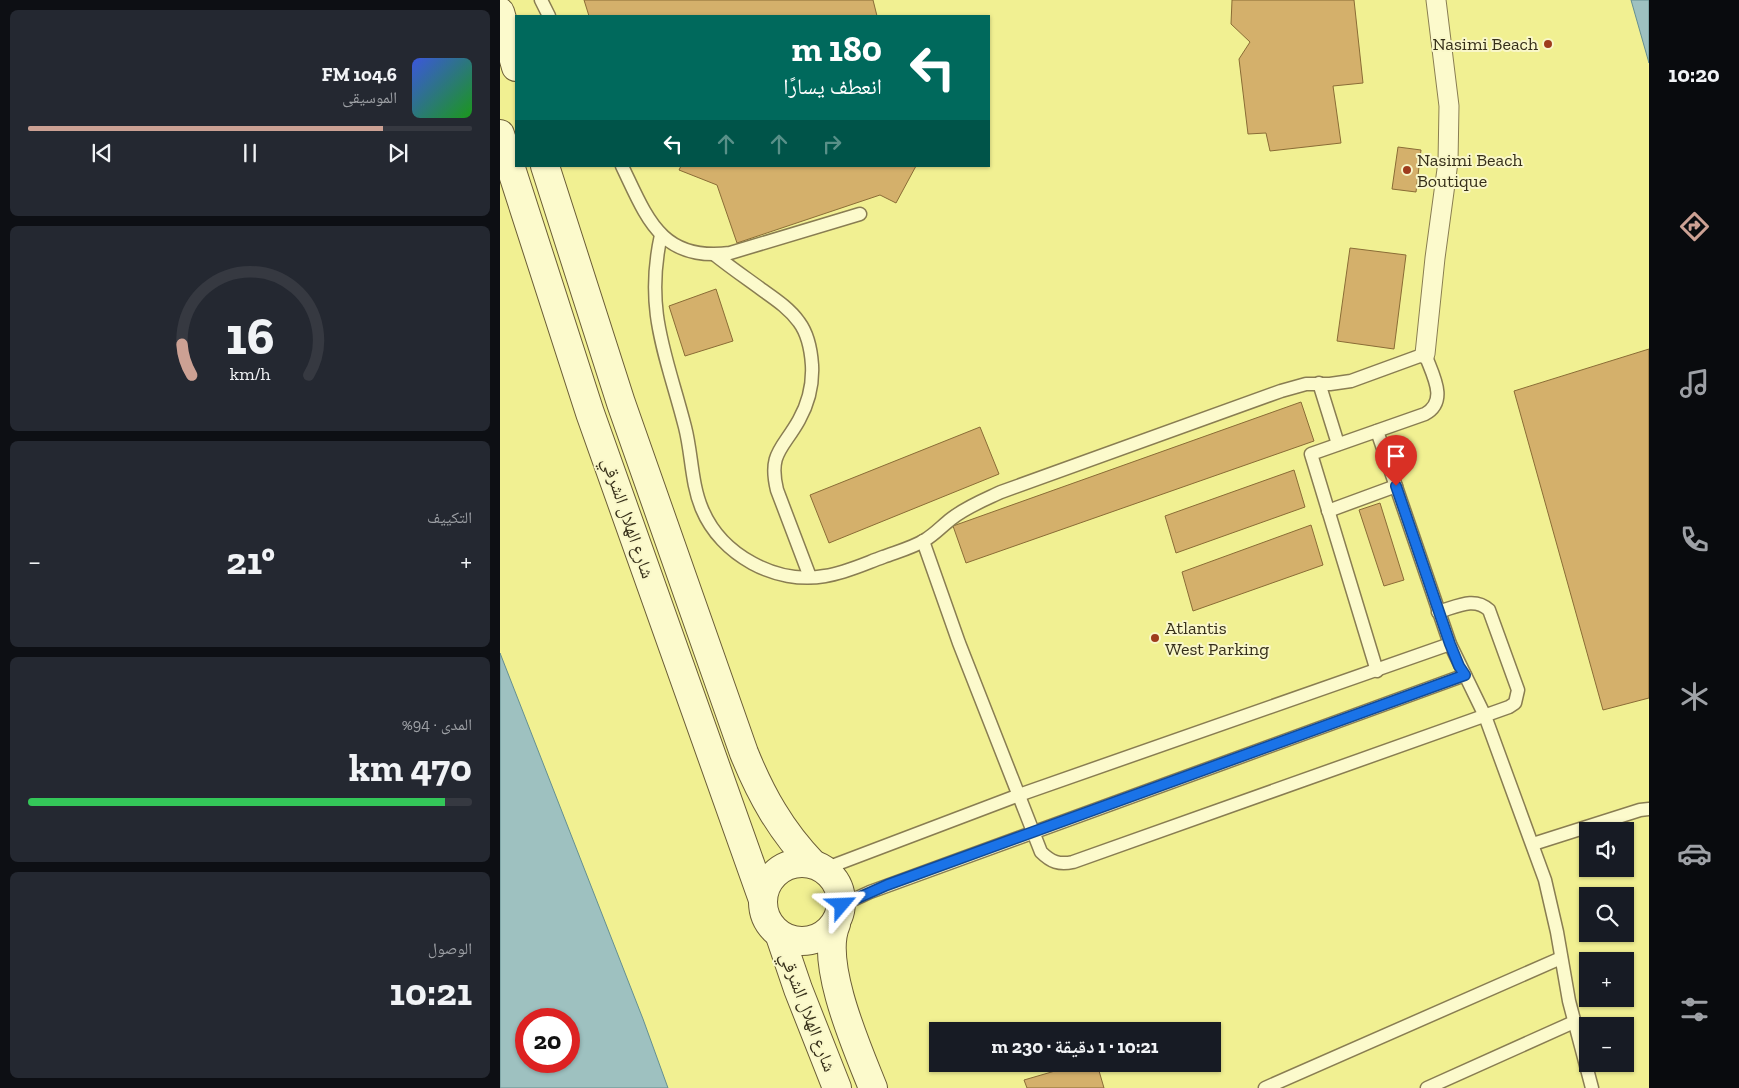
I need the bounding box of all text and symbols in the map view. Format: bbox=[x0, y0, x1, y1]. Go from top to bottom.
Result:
text: 180 m bbox=[792, 28, 882, 70]
place label: Nasimi Beach bbox=[1432, 33, 1538, 55]
icon: left bbox=[900, 35, 965, 100]
marker: Nasimi Beach bbox=[1542, 38, 1554, 50]
text: 10:20 bbox=[1668, 61, 1720, 88]
text: 104.6 FM bbox=[322, 63, 397, 86]
text: انعطف يسارًا bbox=[783, 73, 882, 100]
text: الموسيقى bbox=[342, 88, 397, 107]
icon: left bbox=[659, 130, 687, 158]
icon: ahead bbox=[712, 130, 740, 158]
icon: ahead bbox=[765, 130, 793, 158]
icon: right bbox=[818, 130, 846, 158]
icon: previous bbox=[88, 139, 116, 167]
icon: pause bbox=[236, 139, 264, 167]
icon: next bbox=[384, 139, 412, 167]
place label: Nasimi Beach Boutique bbox=[1417, 149, 1523, 192]
marker: Nasimi Beach Boutique bbox=[1401, 164, 1413, 176]
icon: directions bbox=[1677, 209, 1712, 244]
text: 16 bbox=[226, 305, 274, 367]
text: km/h bbox=[230, 363, 270, 385]
icon: music bbox=[1677, 366, 1712, 401]
pin bbox=[1375, 435, 1417, 486]
icon: arrive bbox=[1382, 442, 1410, 470]
street label: شارع الهلال الشرقي bbox=[594, 455, 659, 582]
text: التكييف bbox=[427, 508, 472, 527]
icon: phone bbox=[1677, 522, 1712, 557]
text: 21° bbox=[226, 538, 275, 584]
text: − bbox=[28, 545, 41, 578]
text: + bbox=[460, 545, 472, 578]
place label: Atlantis West Parking bbox=[1165, 617, 1269, 660]
marker: Atlantis West Parking bbox=[1149, 632, 1161, 644]
icon: climate bbox=[1677, 679, 1712, 714]
text: المدى · 94% bbox=[402, 715, 472, 734]
text: 470 km bbox=[349, 745, 472, 791]
map controls bbox=[1579, 822, 1634, 1072]
button: sound bbox=[1579, 822, 1634, 877]
icon: car bbox=[1677, 836, 1712, 871]
position arrow bbox=[815, 878, 867, 930]
button: search bbox=[1579, 887, 1634, 942]
text: الوصول bbox=[428, 939, 472, 958]
street label: شارع الهلال الشرقي bbox=[772, 949, 841, 1076]
button: + bbox=[1579, 952, 1634, 1007]
text: 10:21 bbox=[390, 969, 472, 1015]
icon: filters bbox=[1677, 992, 1712, 1027]
speed limit sign: 20 bbox=[515, 1008, 580, 1073]
button: − bbox=[1579, 1017, 1634, 1072]
text: 10:21 · 1 دقيقة · 230 m bbox=[992, 1035, 1158, 1058]

